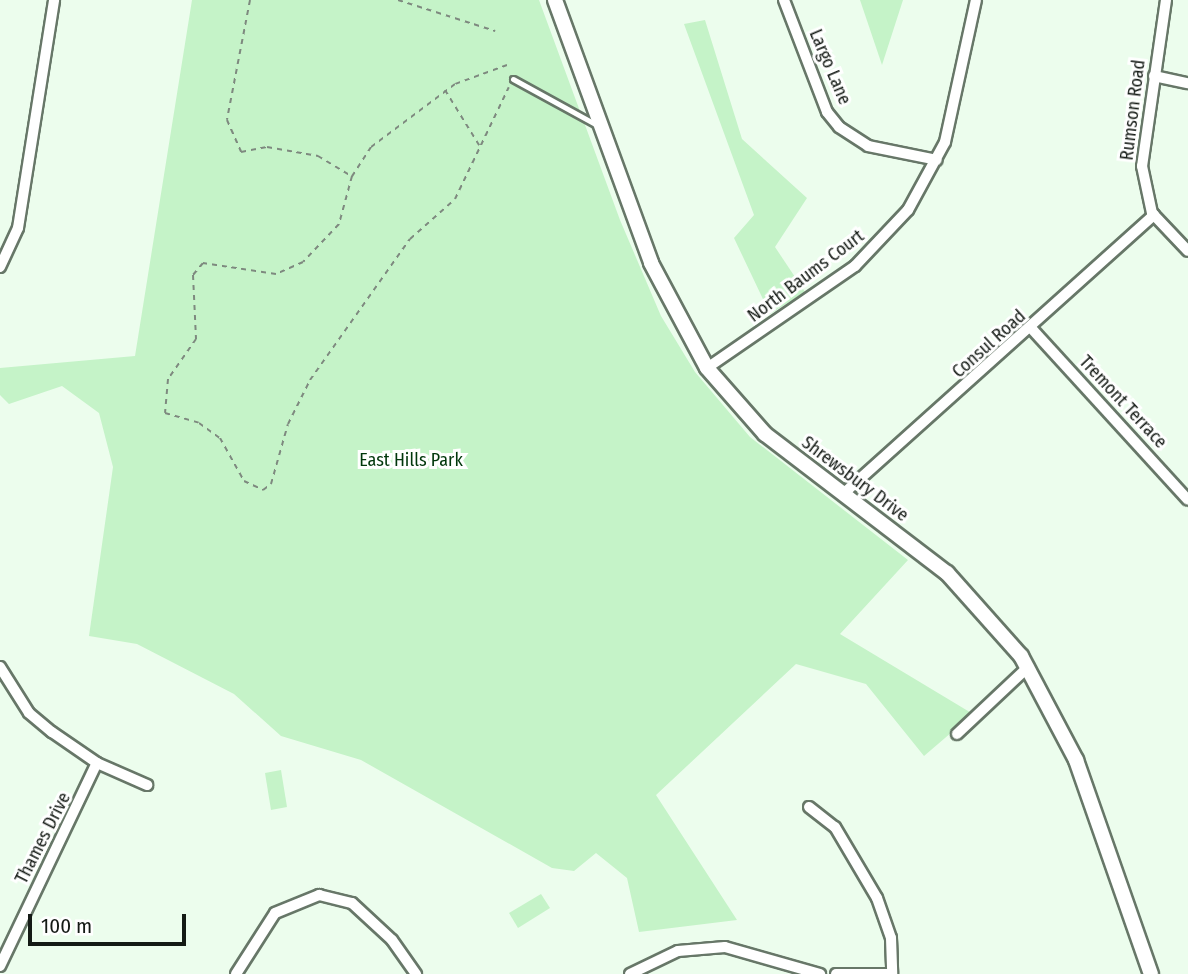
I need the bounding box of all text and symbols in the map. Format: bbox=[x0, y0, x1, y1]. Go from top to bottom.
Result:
street label: Largo Lane bbox=[805, 26, 855, 108]
street label: Rumson Road bbox=[1116, 58, 1150, 162]
street label: North Baums Court bbox=[744, 225, 868, 327]
street label: Consul Road bbox=[948, 305, 1030, 383]
street label: Tremont Terrace bbox=[1075, 351, 1171, 453]
street label: Shrewsbury Drive bbox=[797, 432, 913, 526]
park label: East Hills Park bbox=[359, 449, 463, 471]
street label: Thames Drive bbox=[11, 789, 75, 887]
scale bar bbox=[32, 900, 189, 944]
text: 100 m bbox=[41, 913, 92, 939]

